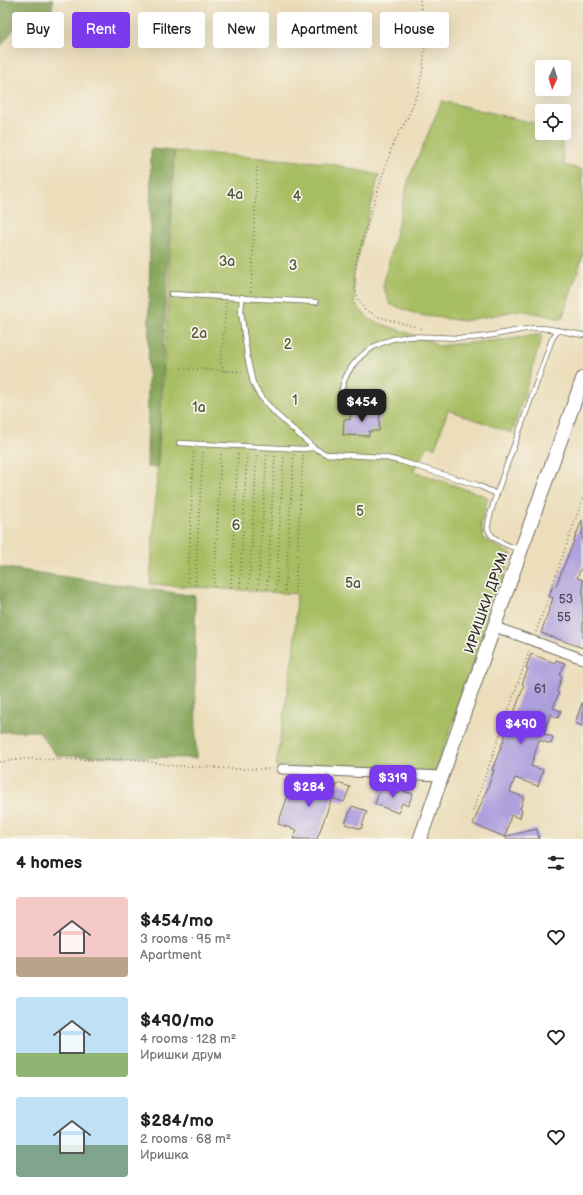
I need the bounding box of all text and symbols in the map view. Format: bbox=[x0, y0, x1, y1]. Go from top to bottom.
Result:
chip: Buy bbox=[12, 12, 64, 48]
chip: Rent bbox=[72, 12, 130, 48]
chip: Filters bbox=[138, 12, 205, 48]
chip: New bbox=[213, 12, 269, 48]
chip: Apartment bbox=[277, 12, 372, 48]
chip: House bbox=[380, 12, 449, 48]
north arrow bbox=[535, 60, 571, 96]
map controls bbox=[535, 60, 571, 140]
button: locate bbox=[535, 104, 571, 140]
park label: 4a bbox=[227, 186, 243, 203]
park label: 4 bbox=[293, 188, 302, 205]
park label: 3a bbox=[219, 253, 235, 270]
park label: 3 bbox=[289, 257, 297, 274]
park label: 2a bbox=[191, 325, 207, 342]
park label: 2 bbox=[284, 336, 293, 353]
pin: $454 bbox=[338, 389, 386, 423]
park label: 1 bbox=[292, 392, 298, 409]
text: $454 bbox=[346, 394, 378, 410]
park label: 1a bbox=[192, 399, 206, 416]
park label: 5 bbox=[356, 503, 364, 520]
park label: 6 bbox=[232, 517, 241, 534]
street label: ИРИШКИ ДРУМ bbox=[461, 550, 511, 656]
park label: 5a bbox=[345, 575, 361, 592]
house number: 53 bbox=[559, 592, 573, 607]
house number: 55 bbox=[557, 610, 571, 625]
house number: 61 bbox=[534, 682, 546, 697]
pin: $490 bbox=[497, 711, 545, 745]
text: $490 bbox=[505, 716, 537, 732]
pin: $319 bbox=[369, 765, 417, 799]
text: $319 bbox=[378, 770, 408, 786]
pin: $284 bbox=[285, 774, 333, 808]
text: $284 bbox=[293, 779, 325, 795]
icon: filters bbox=[545, 852, 567, 874]
text: 4 homes bbox=[16, 853, 82, 873]
text: $454/mo bbox=[140, 911, 213, 931]
icon: home bbox=[48, 913, 96, 961]
icon: heart bbox=[545, 926, 567, 948]
text: 3 rooms · 95 m² bbox=[140, 931, 231, 947]
text: Apartment bbox=[140, 947, 201, 963]
text: $490/mo bbox=[140, 1011, 214, 1031]
icon: home bbox=[48, 1013, 96, 1061]
icon: heart bbox=[545, 1026, 567, 1048]
text: 4 rooms · 128 m² bbox=[140, 1031, 236, 1047]
text: Иришки друм bbox=[140, 1047, 222, 1063]
text: $284/mo bbox=[140, 1111, 214, 1131]
icon: home bbox=[48, 1113, 96, 1161]
icon: heart bbox=[545, 1126, 567, 1148]
text: 2 rooms · 68 m² bbox=[140, 1131, 231, 1147]
text: Иришка bbox=[140, 1147, 189, 1163]

